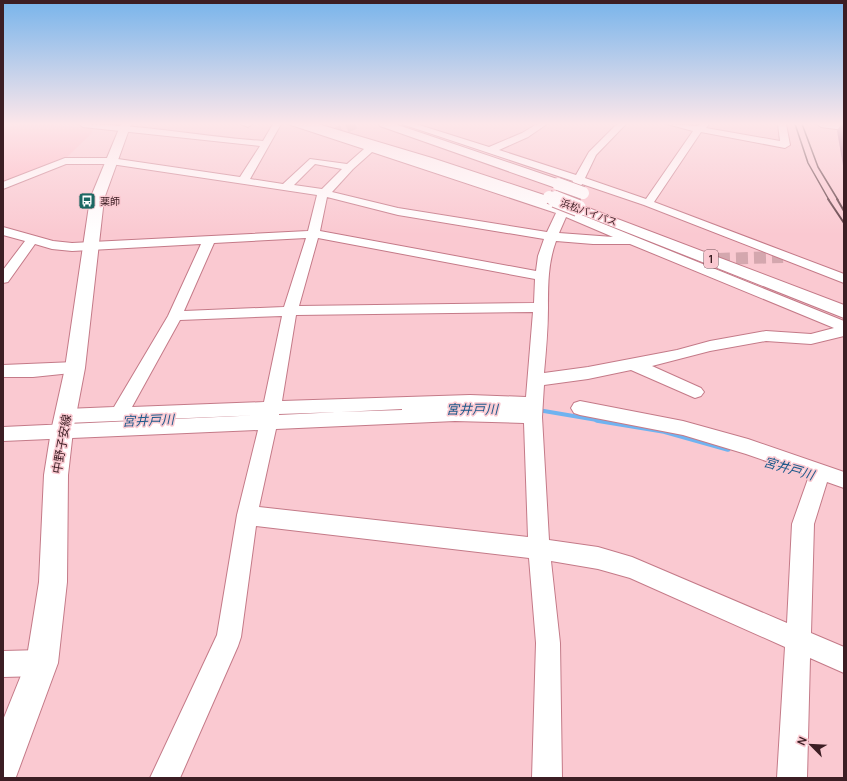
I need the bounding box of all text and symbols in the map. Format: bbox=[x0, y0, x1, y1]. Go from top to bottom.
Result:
bus stop icon: 薬師 bbox=[77, 191, 97, 211]
place label: 薬師 bbox=[100, 194, 120, 208]
street label: 浜松バイパス bbox=[559, 195, 619, 229]
road number: 1 bbox=[704, 250, 718, 268]
water label: 宮井戸川 bbox=[446, 400, 500, 418]
water label: 宮井戸川 bbox=[122, 410, 176, 430]
street label: 中野子安線 bbox=[48, 413, 75, 475]
water label: 宮井戸川 bbox=[762, 452, 818, 484]
north arrow bbox=[791, 725, 831, 765]
text: N bbox=[793, 734, 810, 747]

